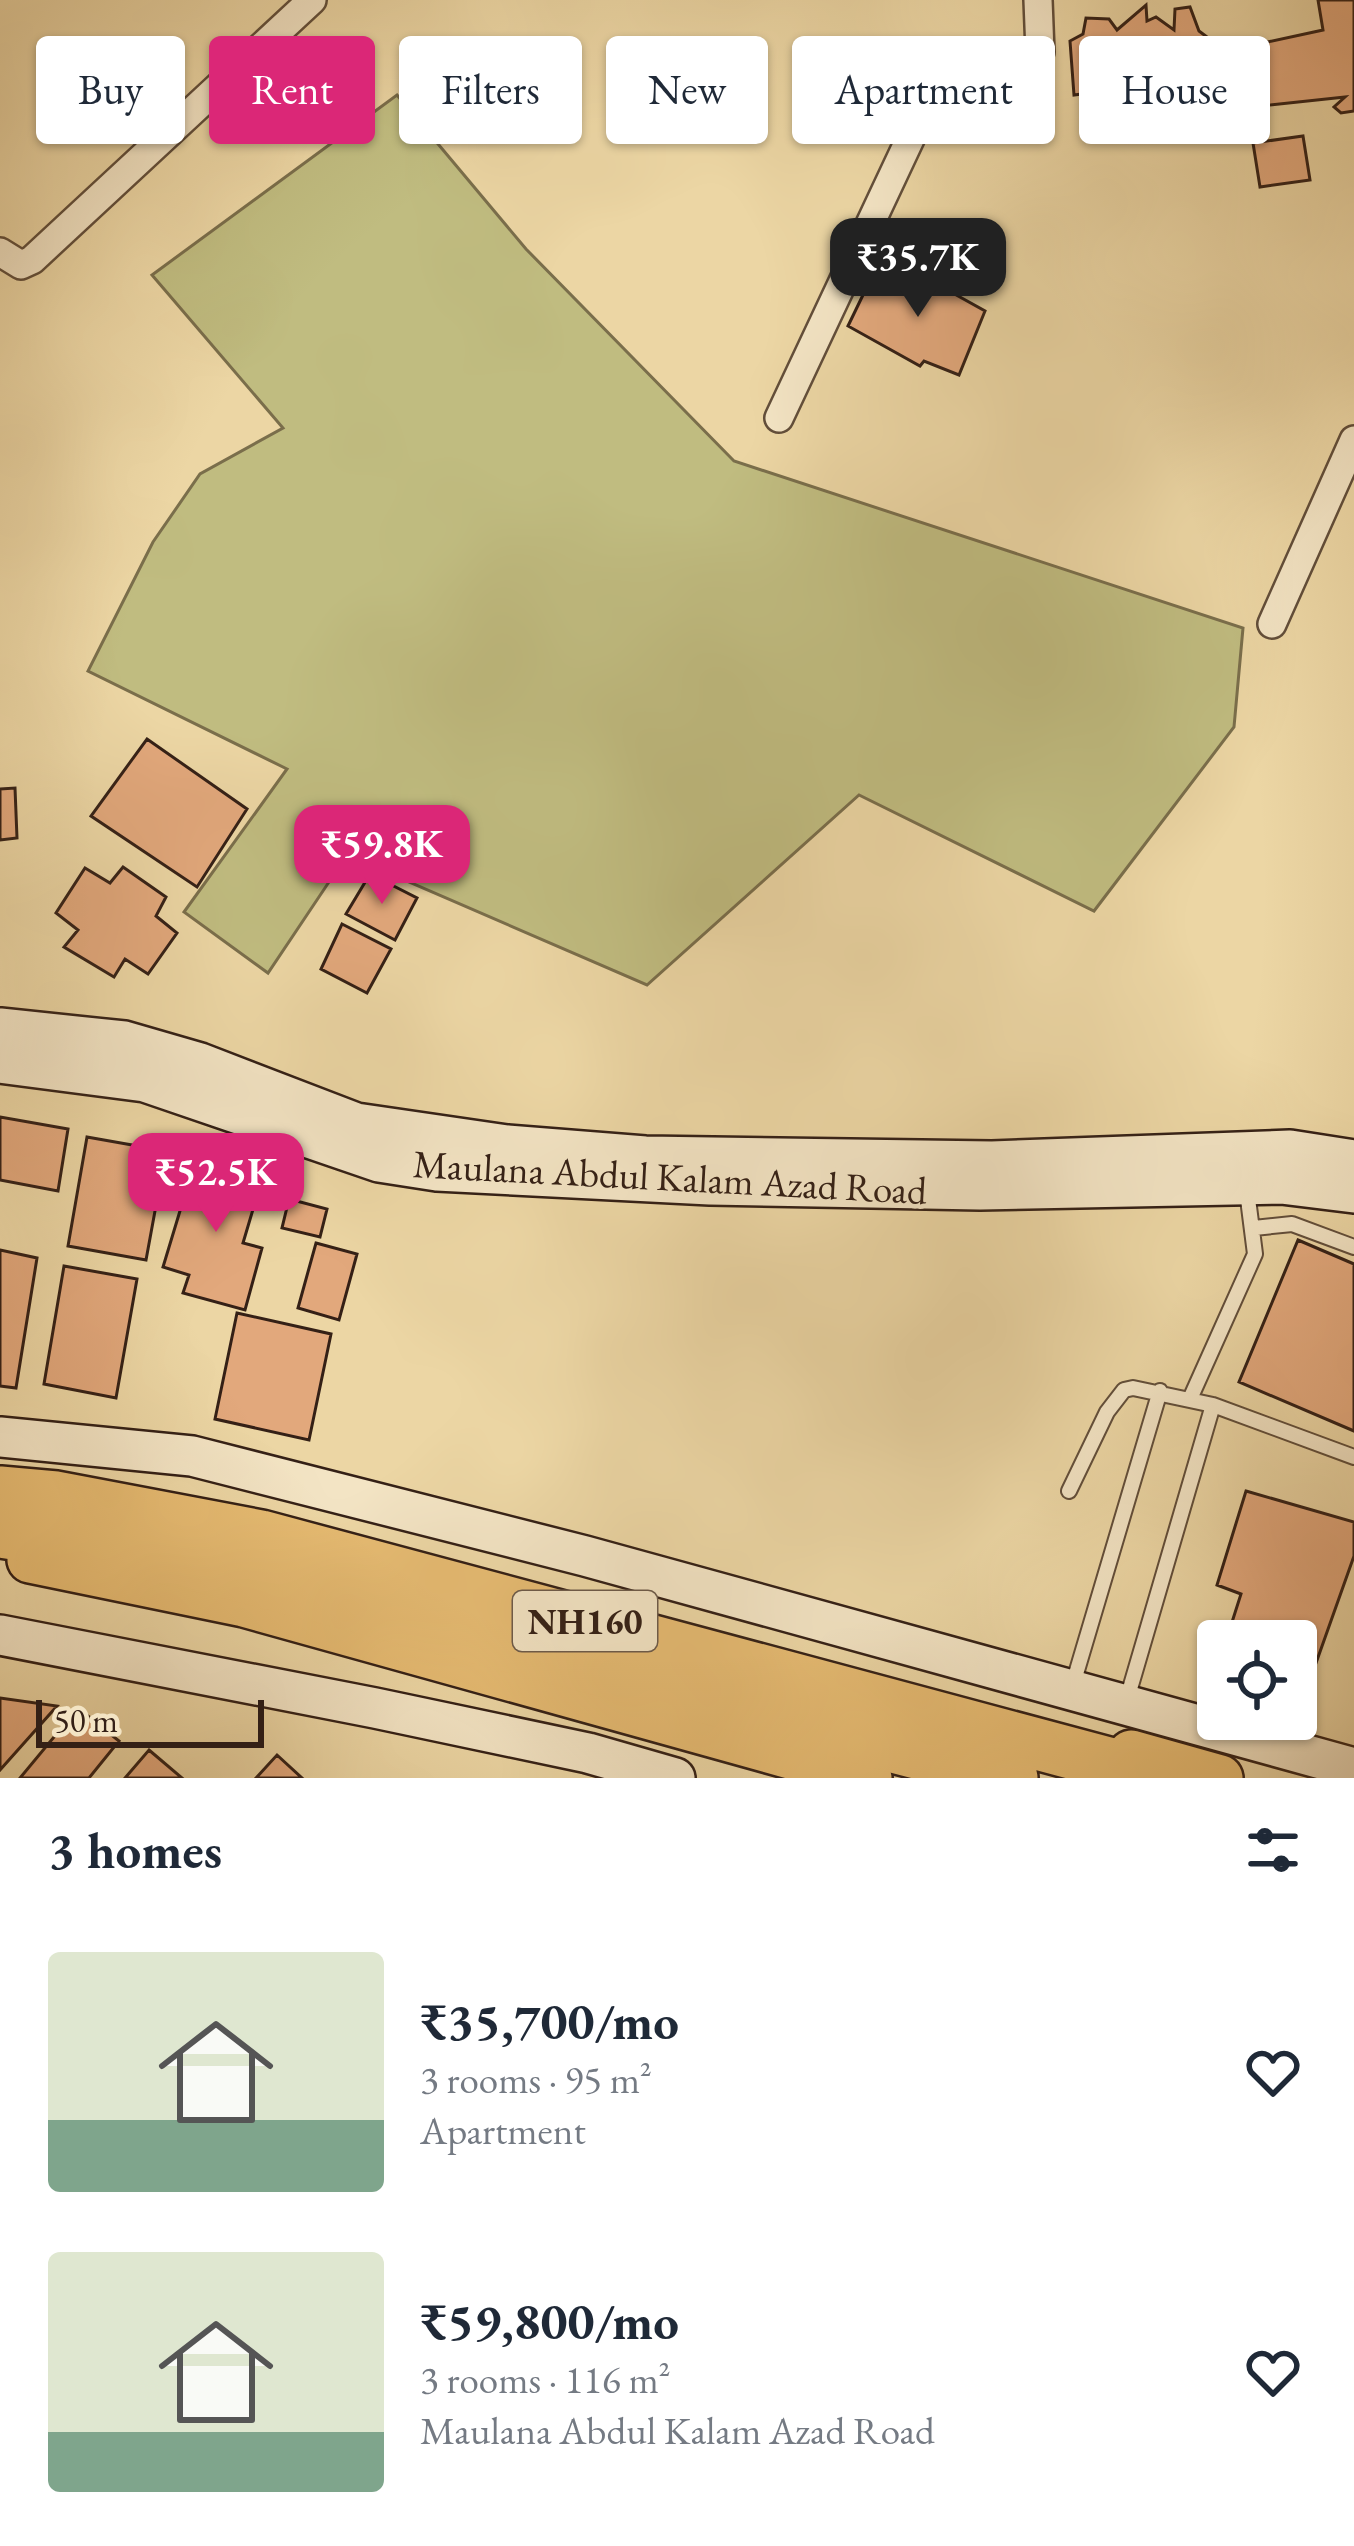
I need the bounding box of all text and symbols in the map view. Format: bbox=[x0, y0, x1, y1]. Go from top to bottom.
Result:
chip: Buy bbox=[36, 36, 185, 144]
chip: Rent bbox=[209, 36, 375, 144]
chip: Filters bbox=[399, 36, 582, 144]
chip: New bbox=[606, 36, 768, 144]
chip: Apartment bbox=[792, 36, 1055, 144]
chip: House bbox=[1079, 36, 1270, 144]
pin: ₹35.7K bbox=[820, 218, 1016, 320]
text: ₹35.7K bbox=[857, 231, 979, 282]
pin: ₹59.8K bbox=[284, 805, 480, 907]
text: ₹59.8K bbox=[321, 818, 443, 869]
pin: ₹52.5K bbox=[118, 1133, 314, 1235]
street label: Maulana Abdul Kalam Azad Road bbox=[412, 1138, 929, 1216]
text: ₹52.5K bbox=[155, 1146, 277, 1197]
road number: NH160 bbox=[513, 1591, 657, 1651]
map controls bbox=[1197, 1620, 1317, 1740]
button: locate bbox=[1197, 1620, 1317, 1740]
scale bar bbox=[36, 1694, 264, 1747]
text: 50 m bbox=[54, 1699, 118, 1742]
text: 3 homes bbox=[48, 1817, 222, 1883]
icon: filters bbox=[1240, 1817, 1306, 1883]
text: ₹35,700/mo bbox=[420, 1988, 679, 2054]
icon: home bbox=[144, 2000, 288, 2144]
icon: heart bbox=[1240, 2039, 1306, 2105]
text: 3 rooms · 95 m² bbox=[420, 2054, 652, 2105]
text: Apartment bbox=[420, 2105, 586, 2156]
text: ₹59,800/mo bbox=[420, 2288, 679, 2354]
icon: home bbox=[144, 2300, 288, 2444]
icon: heart bbox=[1240, 2339, 1306, 2405]
text: 3 rooms · 116 m² bbox=[420, 2354, 671, 2405]
text: Maulana Abdul Kalam Azad Road bbox=[420, 2405, 935, 2456]

